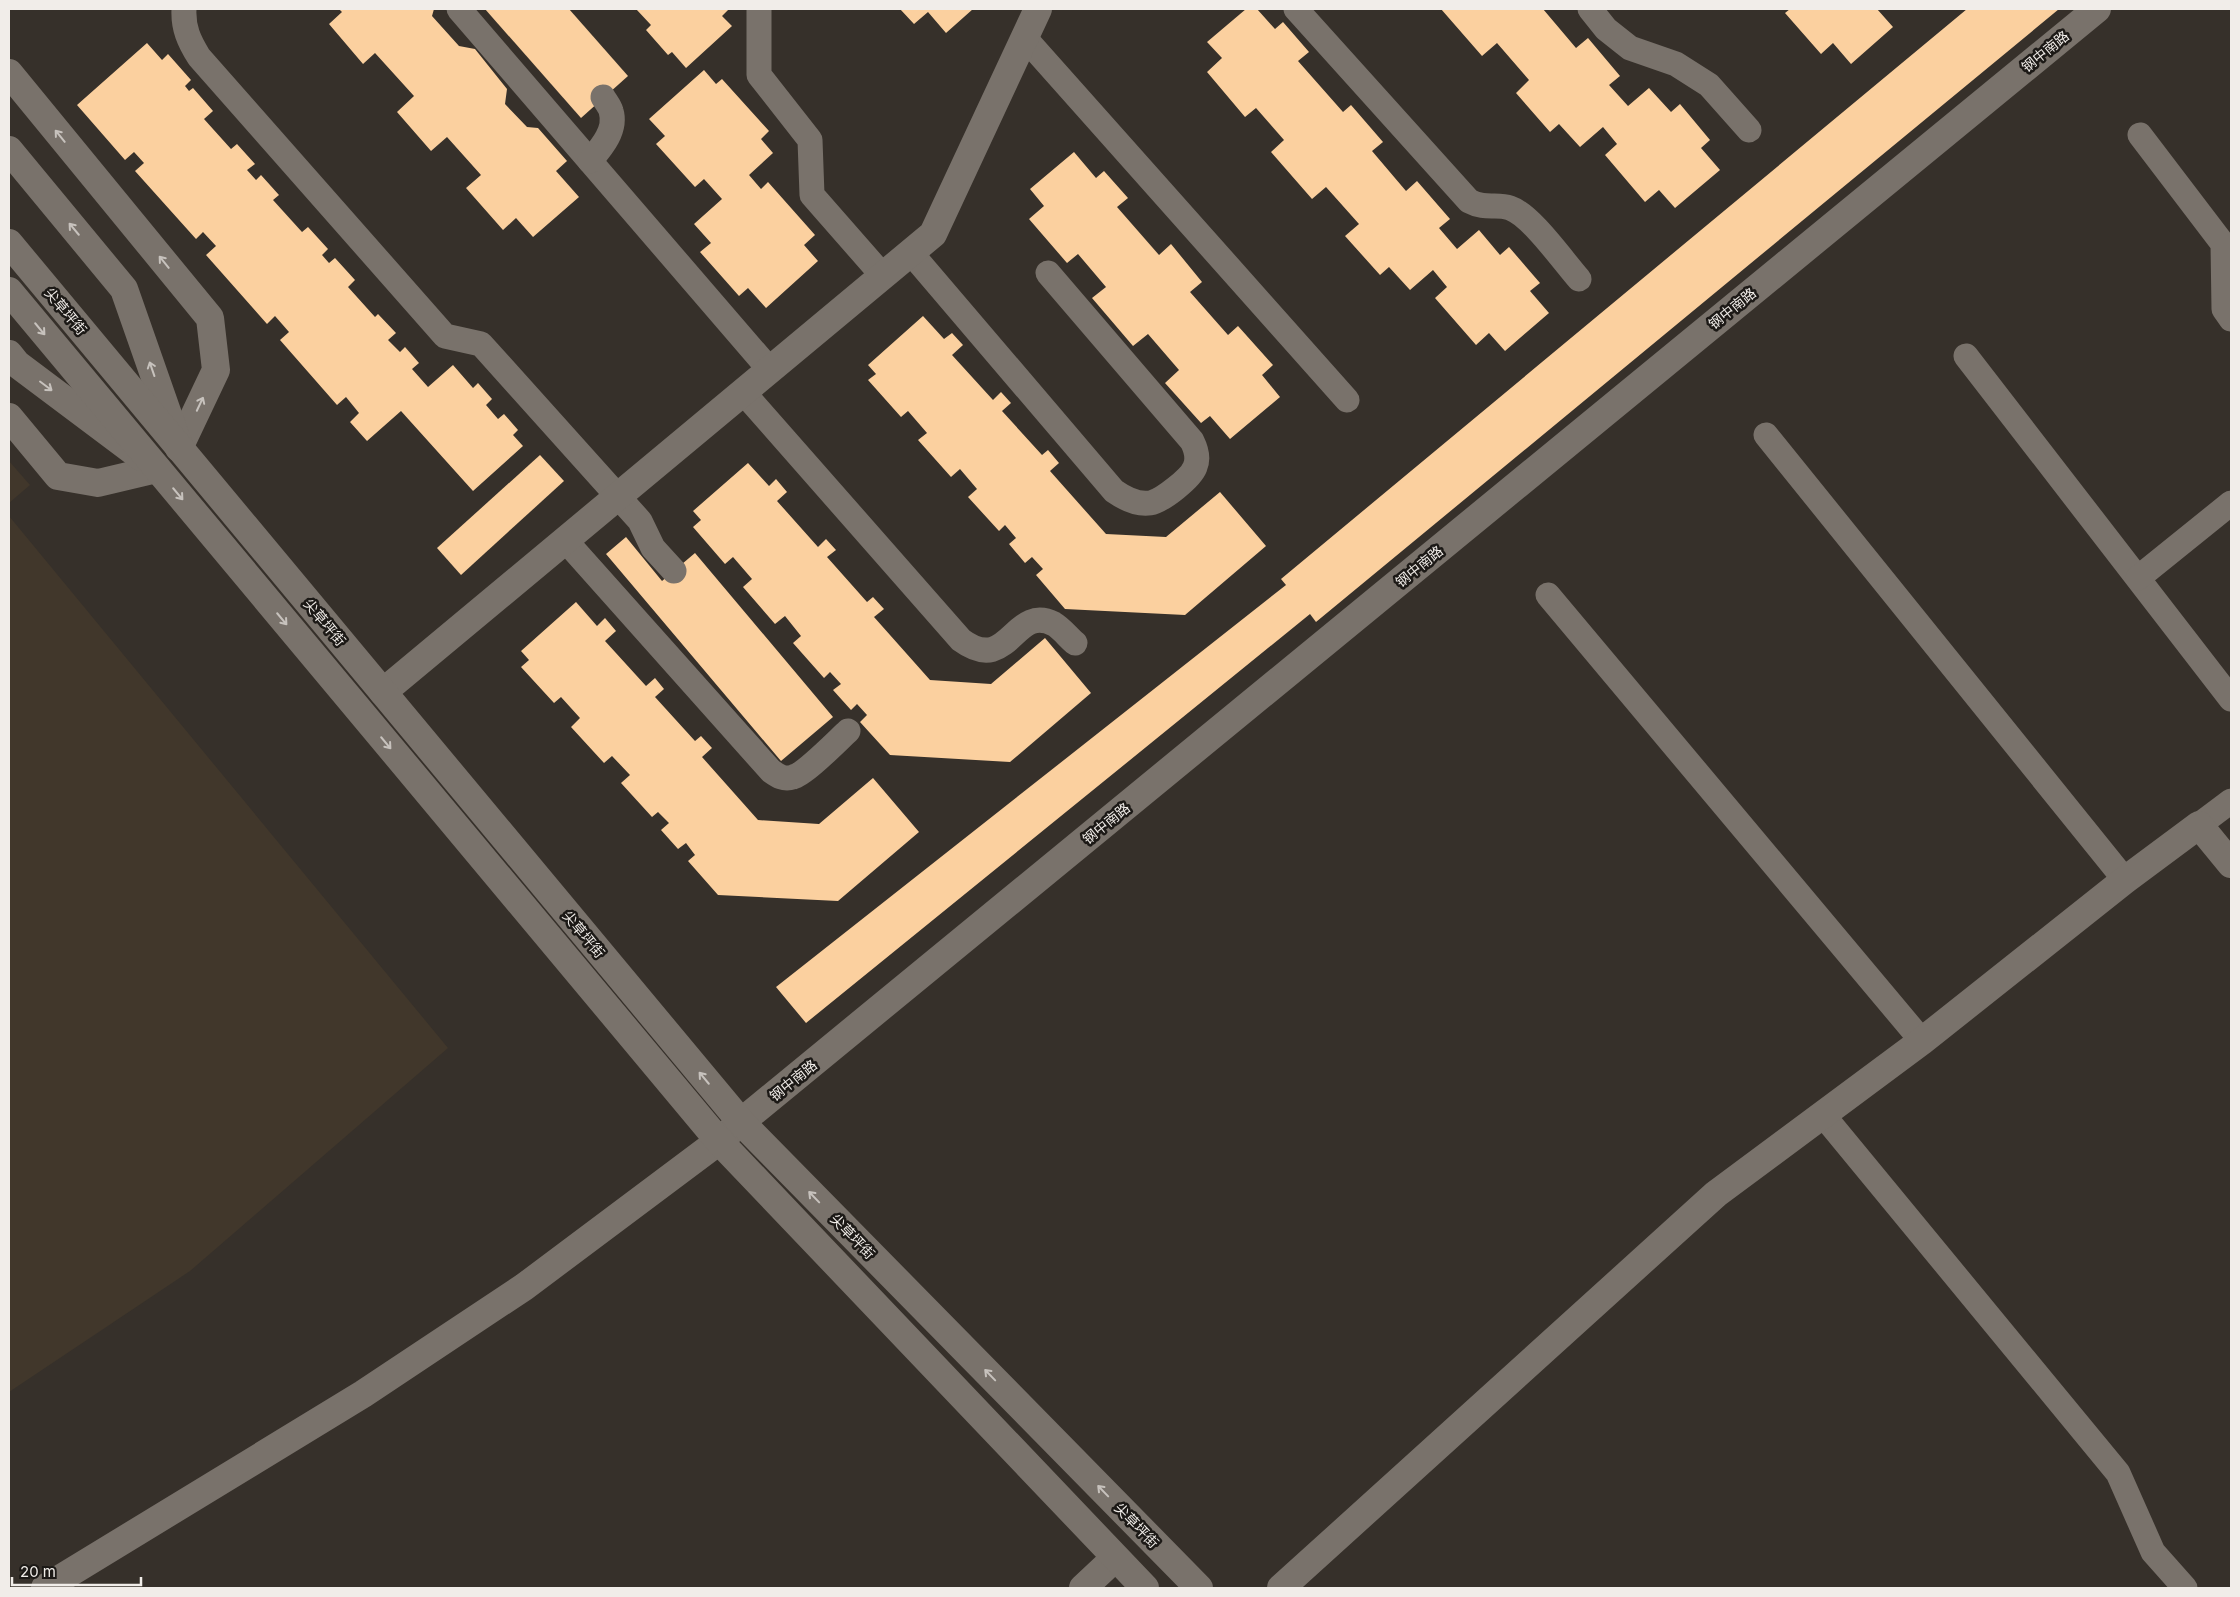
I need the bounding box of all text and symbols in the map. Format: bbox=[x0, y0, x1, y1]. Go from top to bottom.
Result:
street label: 钢中南路 bbox=[2018, 27, 2072, 75]
one-way arrow bbox=[55, 130, 66, 143]
one-way arrow bbox=[69, 223, 80, 236]
one-way arrow bbox=[158, 255, 169, 268]
street label: 尖草坪街 bbox=[41, 284, 91, 338]
street label: 钢中南路 bbox=[1705, 284, 1759, 332]
one-way arrow bbox=[34, 322, 45, 335]
one-way arrow bbox=[147, 361, 156, 377]
one-way arrow bbox=[39, 380, 52, 391]
one-way arrow bbox=[196, 397, 205, 412]
one-way arrow bbox=[172, 487, 183, 500]
street label: 钢中南路 bbox=[1392, 542, 1446, 590]
street label: 尖草坪街 bbox=[300, 595, 350, 649]
one-way arrow bbox=[276, 612, 288, 625]
one-way arrow bbox=[381, 737, 392, 750]
street label: 钢中南路 bbox=[1079, 799, 1133, 847]
street label: 尖草坪街 bbox=[559, 907, 609, 961]
street label: 钢中南路 bbox=[766, 1056, 820, 1104]
one-way arrow bbox=[698, 1071, 710, 1084]
one-way arrow bbox=[808, 1191, 821, 1203]
street label: 尖草坪街 bbox=[827, 1210, 879, 1262]
one-way arrow bbox=[983, 1369, 996, 1381]
one-way arrow bbox=[1097, 1485, 1110, 1497]
street label: 尖草坪街 bbox=[1111, 1499, 1163, 1551]
scale bar bbox=[12, 1554, 141, 1586]
text: 20 m bbox=[20, 1562, 56, 1581]

